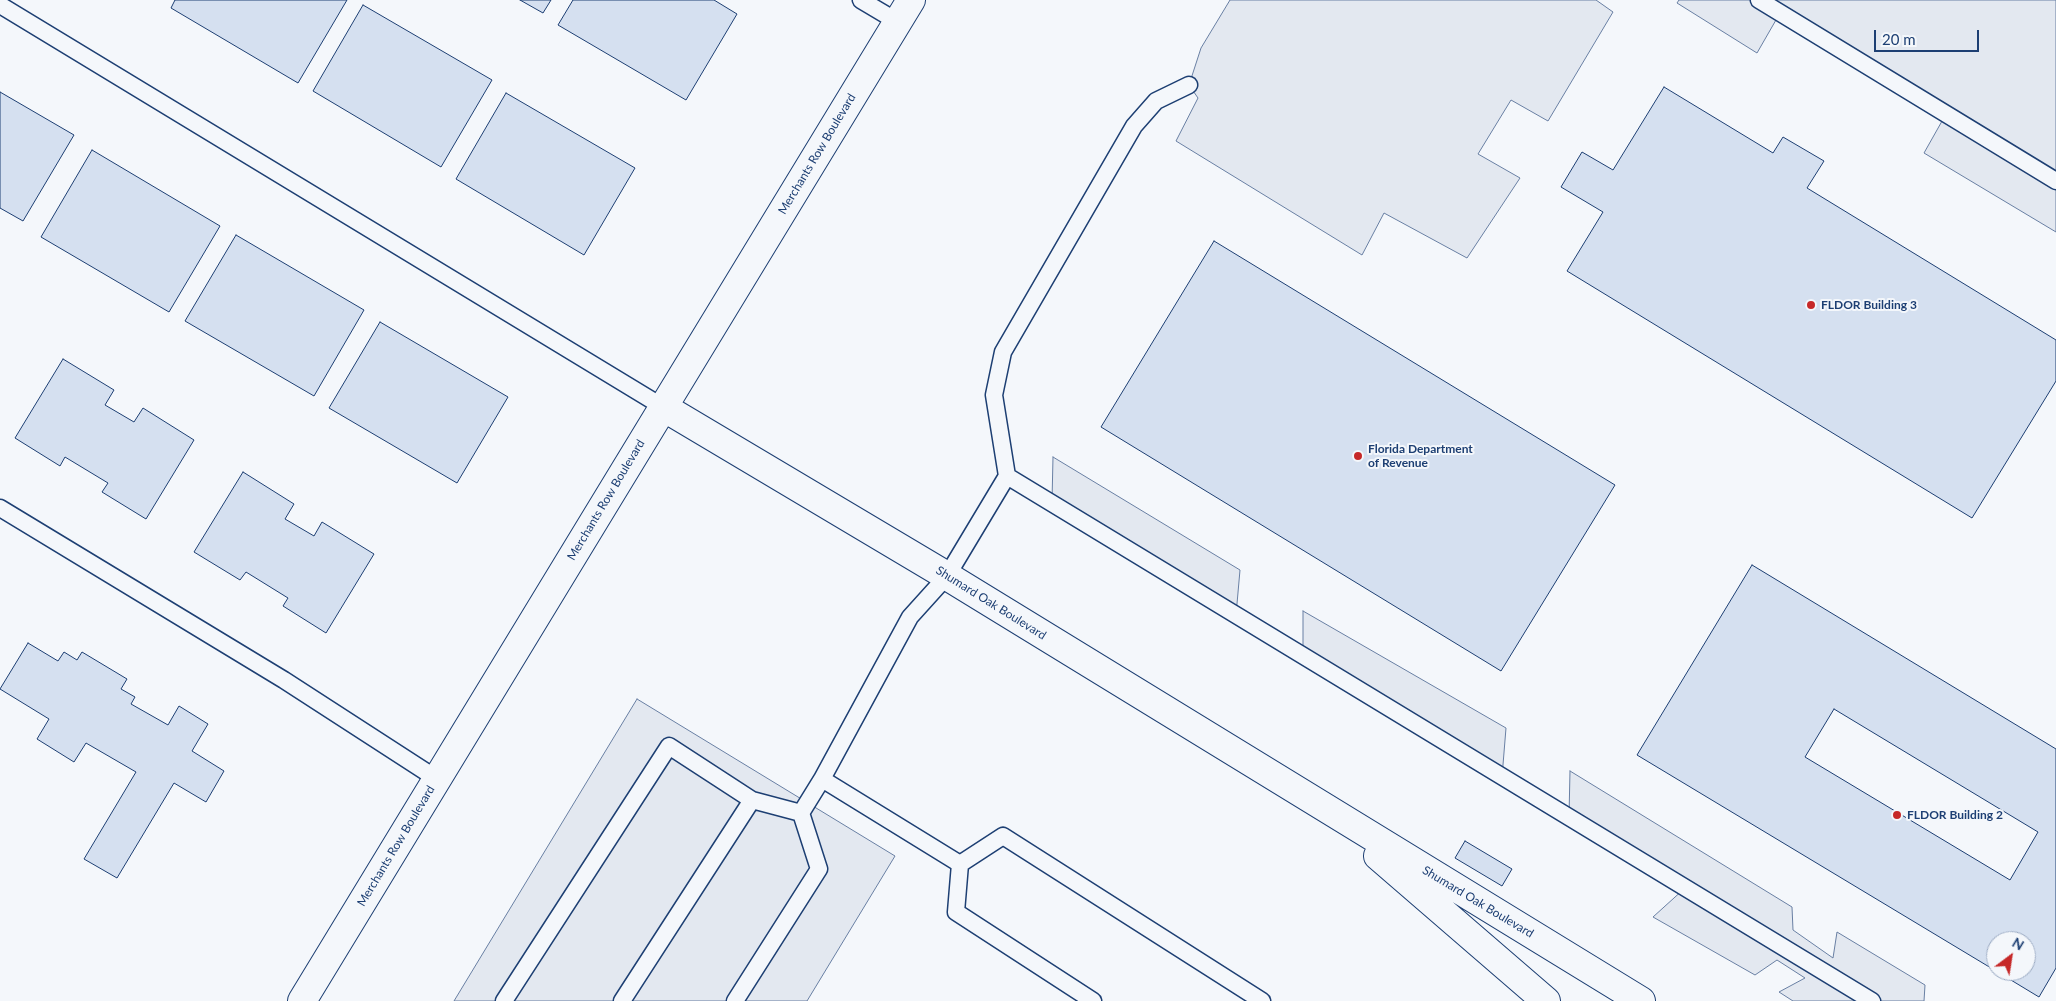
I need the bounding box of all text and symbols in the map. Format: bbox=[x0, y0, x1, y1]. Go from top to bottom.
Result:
scale bar bbox=[1876, 20, 1981, 52]
text: 20 m bbox=[1882, 30, 1916, 48]
street label: Merchants Row Boulevard bbox=[775, 91, 859, 217]
place label: FLDOR Building 3 bbox=[1821, 298, 1917, 312]
marker: FLDOR Building 3 bbox=[1805, 299, 1817, 311]
street label: Merchants Row Boulevard bbox=[564, 437, 648, 563]
place label: Florida Department of Revenue bbox=[1368, 442, 1473, 470]
marker: Florida Department of Revenue bbox=[1352, 450, 1364, 462]
street label: Shumard Oak Boulevard bbox=[933, 563, 1049, 643]
street label: Merchants Row Boulevard bbox=[354, 783, 438, 909]
place label: FLDOR Building 2 bbox=[1907, 808, 2003, 822]
marker: FLDOR Building 2 bbox=[1891, 809, 1903, 821]
street label: Shumard Oak Boulevard bbox=[1420, 863, 1536, 941]
north arrow bbox=[1986, 931, 2036, 981]
text: N bbox=[2009, 934, 2027, 954]

